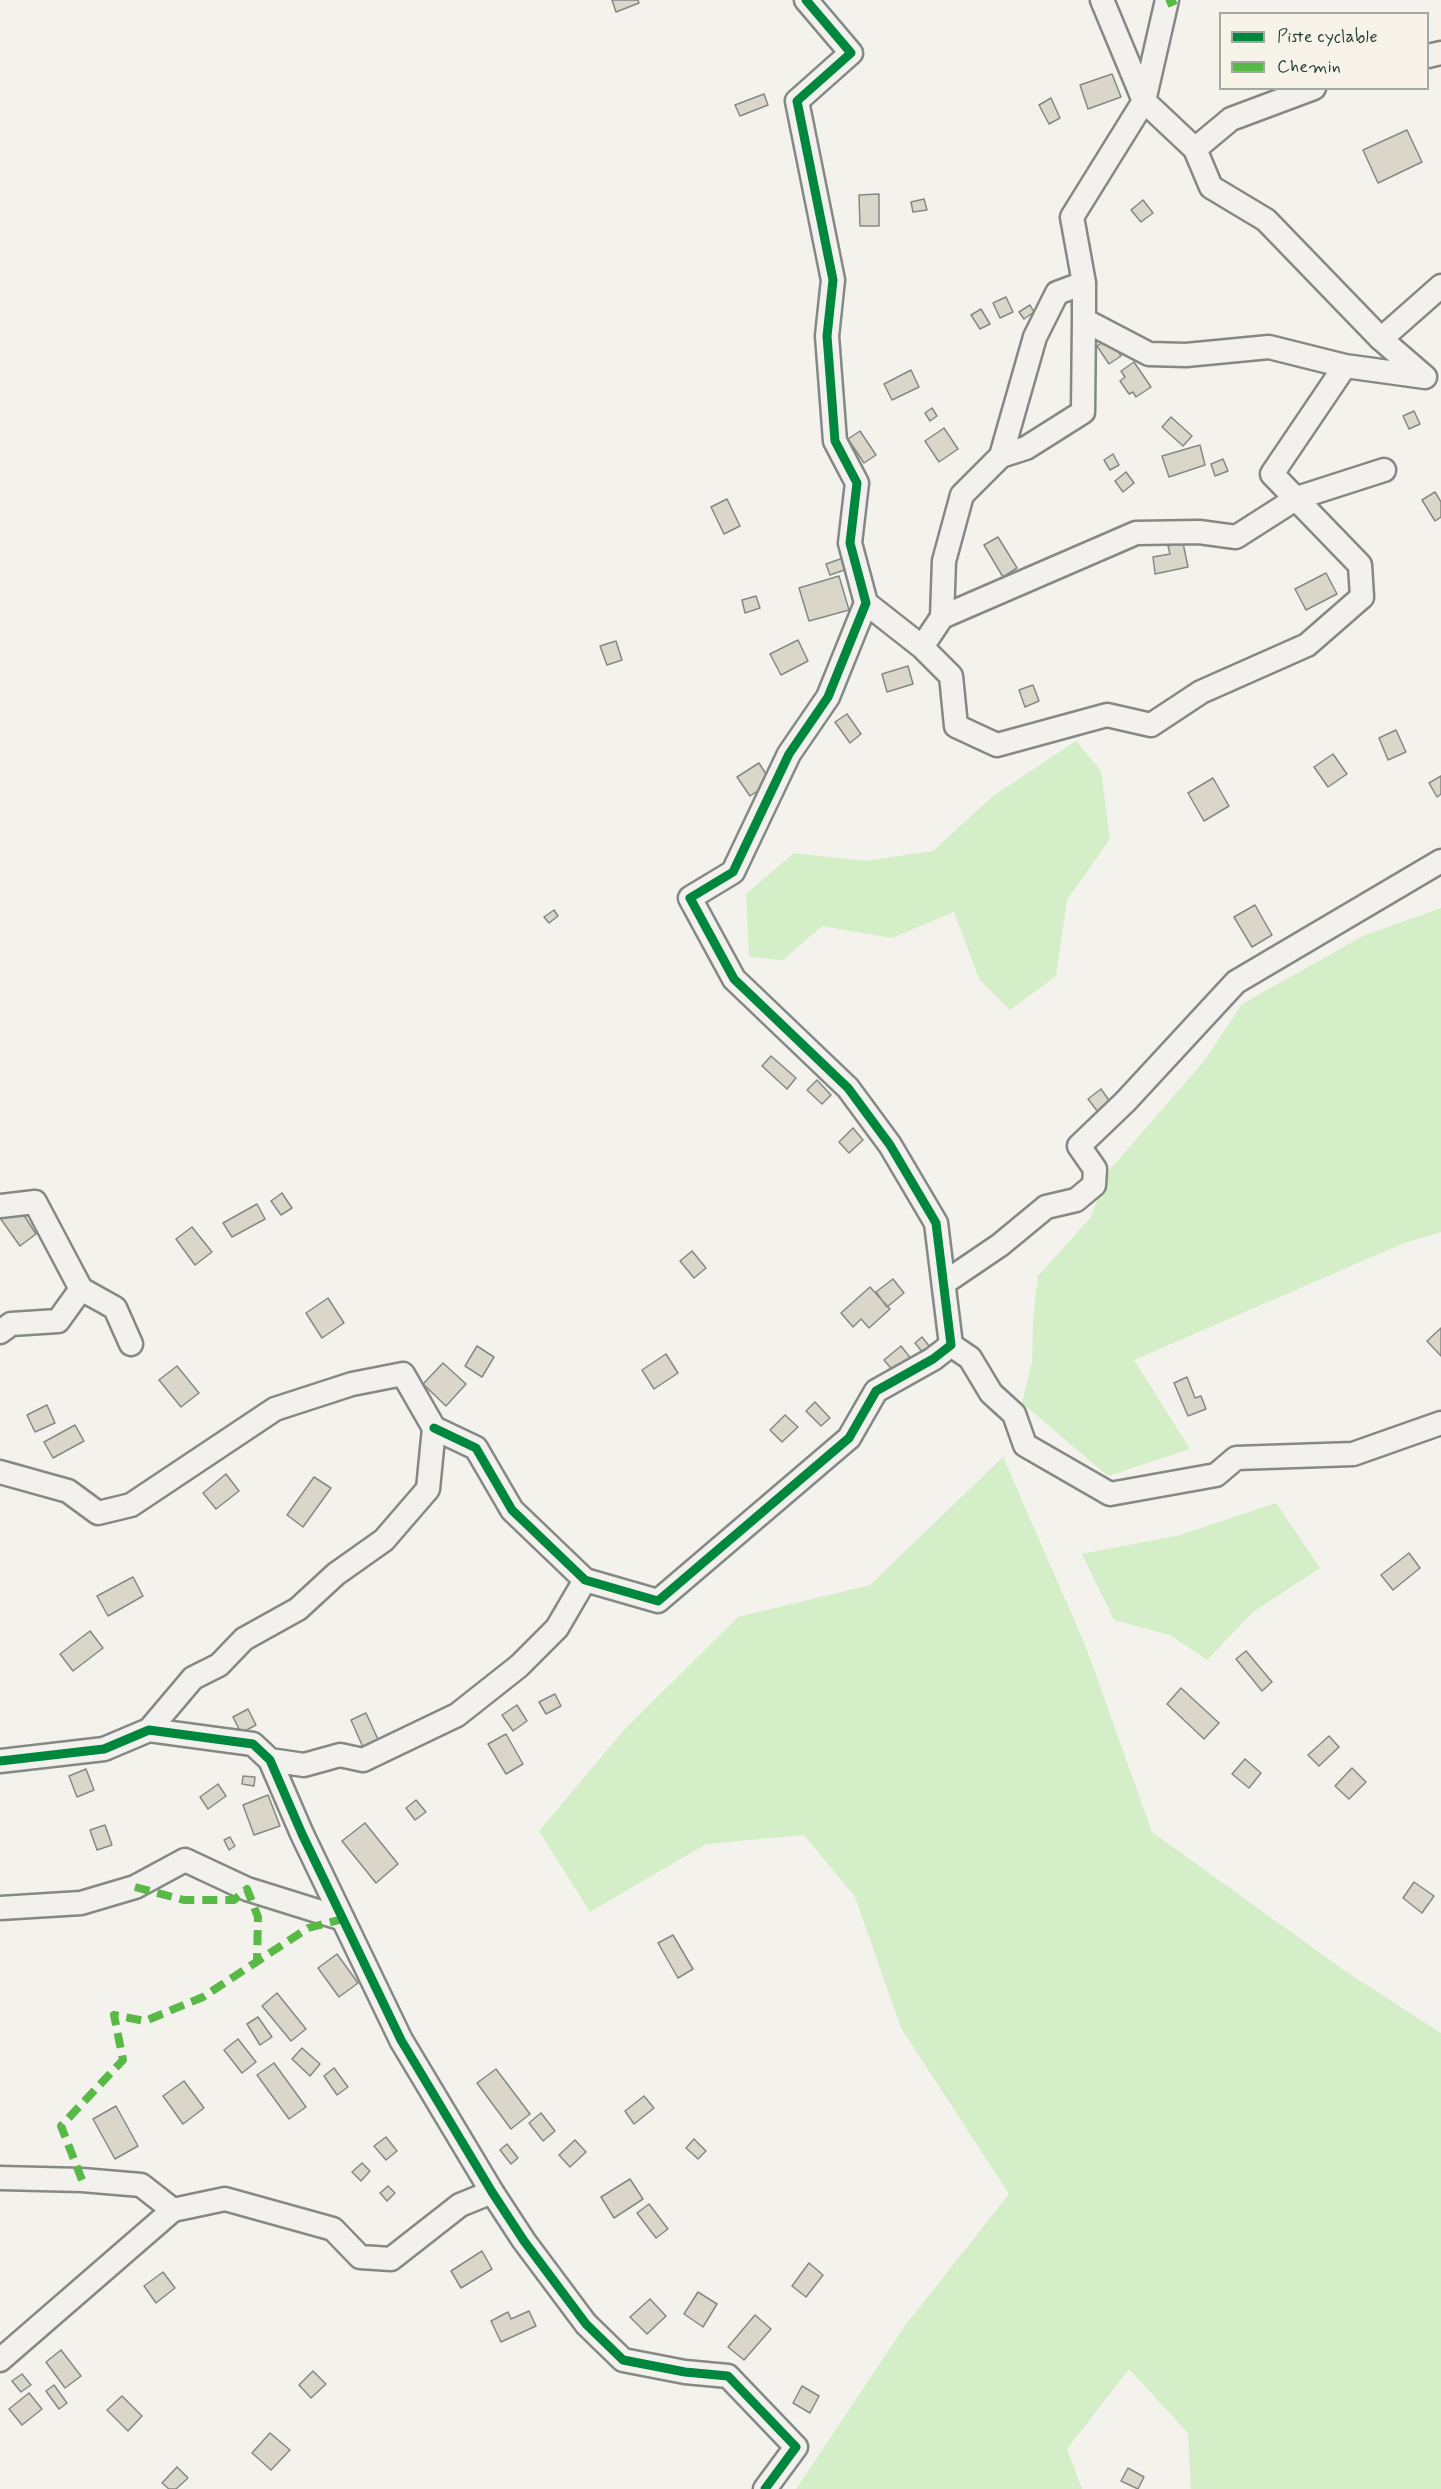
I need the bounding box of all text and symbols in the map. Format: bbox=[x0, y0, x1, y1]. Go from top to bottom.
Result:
legend bbox=[1219, 12, 1429, 90]
text: Piste cyclable bbox=[1277, 25, 1378, 49]
text: Chemin bbox=[1277, 55, 1341, 79]

